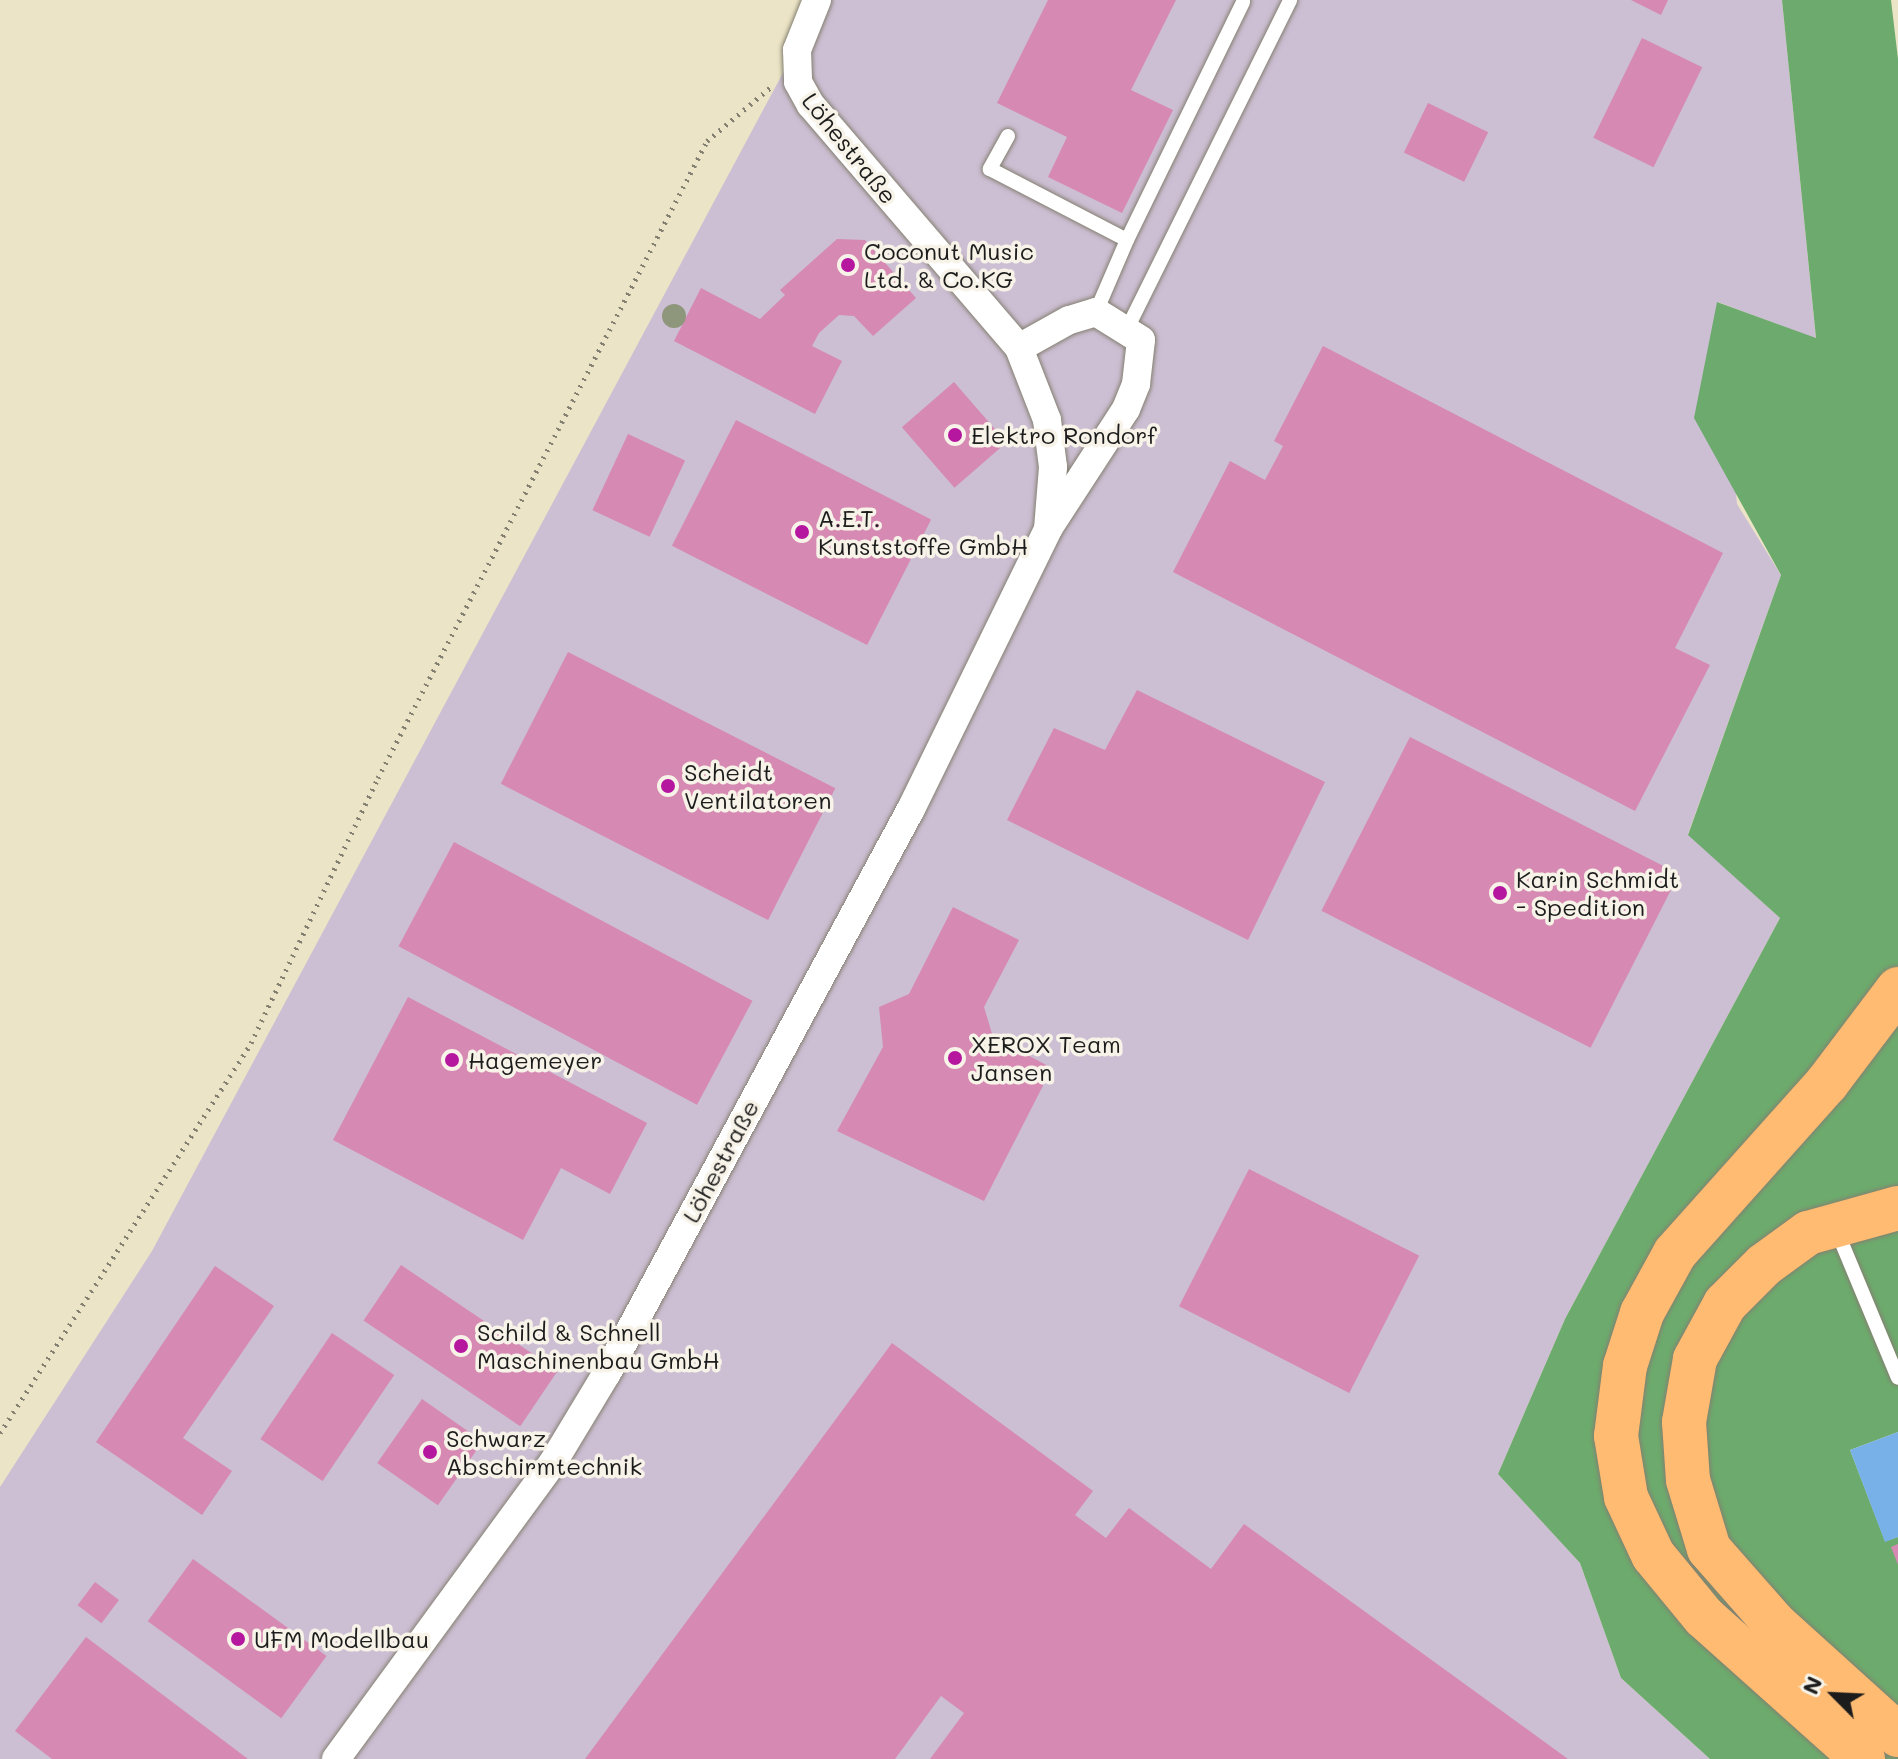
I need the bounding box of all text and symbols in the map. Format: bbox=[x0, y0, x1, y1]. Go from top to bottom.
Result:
street label: Löhestraße bbox=[796, 87, 904, 209]
place label: Coconut Music Ltd. & Co.KG bbox=[864, 237, 1034, 293]
marker: Coconut Music Ltd. & Co.KG bbox=[839, 256, 857, 274]
place label: Elektro Rondorf bbox=[971, 421, 1157, 449]
marker: Elektro Rondorf bbox=[946, 426, 964, 444]
place label: A.E.T. Kunststoffe GmbH bbox=[818, 504, 1028, 560]
marker: A.E.T. Kunststoffe GmbH bbox=[793, 523, 811, 541]
place label: Scheidt Ventilatoren bbox=[684, 758, 831, 814]
marker: Scheidt Ventilatoren bbox=[659, 777, 677, 795]
place label: Karin Schmidt - Spedition bbox=[1516, 865, 1679, 921]
marker: Karin Schmidt - Spedition bbox=[1491, 884, 1509, 902]
place label: XEROX Team Jansen bbox=[971, 1030, 1121, 1086]
place label: Hagemeyer bbox=[468, 1046, 602, 1074]
marker: XEROX Team Jansen bbox=[946, 1049, 964, 1067]
marker: Hagemeyer bbox=[443, 1051, 461, 1069]
street label: Löhestraße bbox=[676, 1095, 764, 1227]
place label: Schild & Schnell Maschinenbau GmbH bbox=[477, 1318, 720, 1374]
marker: Schild & Schnell Maschinenbau GmbH bbox=[452, 1337, 470, 1355]
place label: Schwarz Abschirmtechnik bbox=[446, 1424, 642, 1480]
marker: Schwarz Abschirmtechnik bbox=[421, 1443, 439, 1461]
place label: UFM Modellbau bbox=[254, 1625, 429, 1653]
marker: UFM Modellbau bbox=[229, 1630, 247, 1648]
north arrow bbox=[1794, 1655, 1874, 1735]
text: N bbox=[1795, 1672, 1828, 1699]

